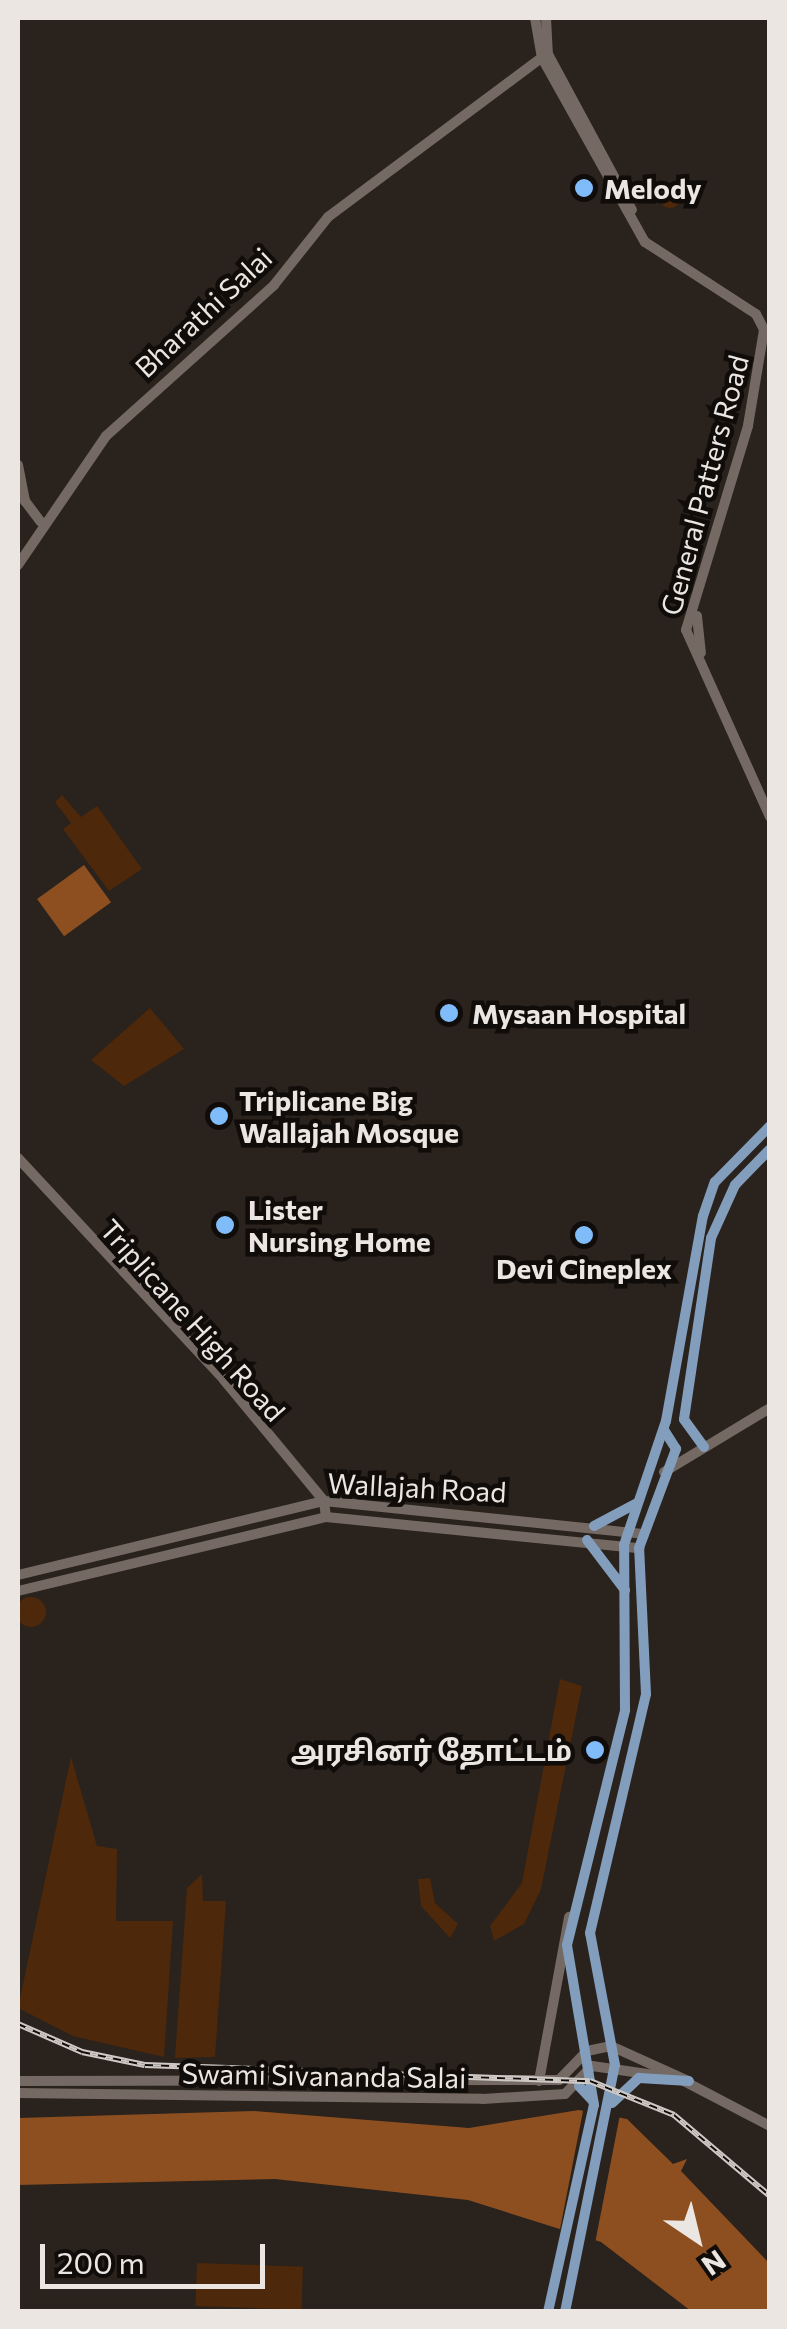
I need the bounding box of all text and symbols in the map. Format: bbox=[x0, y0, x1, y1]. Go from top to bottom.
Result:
place label: Melody bbox=[604, 171, 702, 205]
marker: Melody bbox=[573, 177, 595, 199]
street label: Bharathi Salai bbox=[128, 240, 278, 384]
street label: General Patters Road bbox=[653, 351, 755, 619]
place label: Mysaan Hospital bbox=[472, 996, 686, 1030]
marker: Mysaan Hospital bbox=[436, 1000, 462, 1026]
place label: Triplicane Big Wallajah Mosque bbox=[239, 1083, 459, 1149]
marker: Triplicane Big Wallajah Mosque bbox=[208, 1105, 230, 1127]
place label: Lister Nursing Home bbox=[248, 1192, 431, 1258]
street label: Triplicane High Road bbox=[94, 1212, 292, 1428]
marker: Lister Nursing Home bbox=[212, 1212, 238, 1238]
marker: Devi Cineplex bbox=[573, 1224, 595, 1246]
place label: Devi Cineplex bbox=[496, 1251, 672, 1285]
street label: Wallajah Road bbox=[327, 1466, 507, 1508]
place label: அரசினர் தோட்டம் bbox=[291, 1733, 572, 1767]
marker: அரசினர் தோட்டம் bbox=[582, 1737, 608, 1763]
street label: Swami Sivananda Salai bbox=[181, 2056, 467, 2094]
north arrow bbox=[647, 2189, 747, 2289]
scale bar bbox=[45, 2224, 270, 2286]
text: 200 m bbox=[57, 2243, 145, 2280]
text: N bbox=[696, 2244, 733, 2284]

